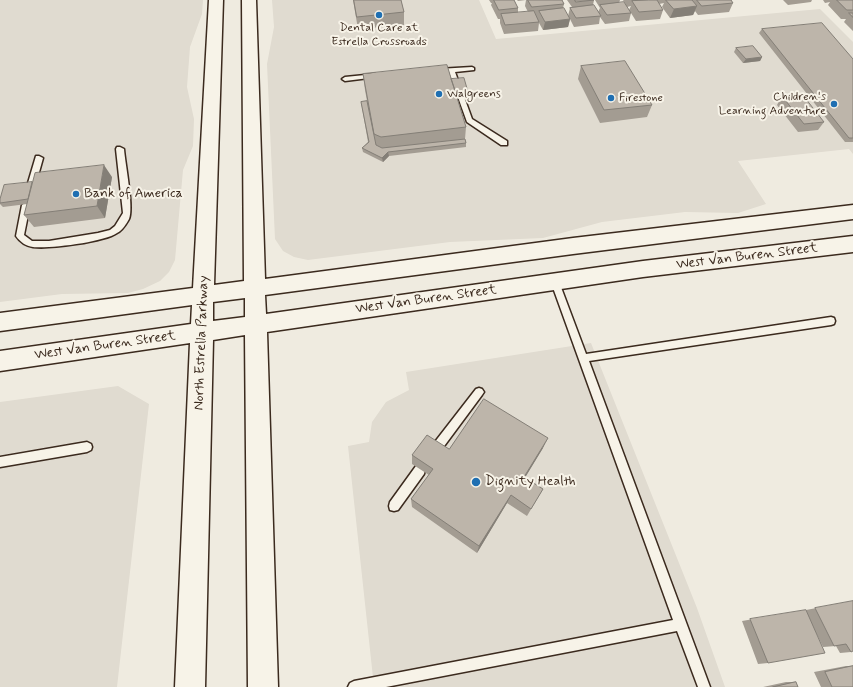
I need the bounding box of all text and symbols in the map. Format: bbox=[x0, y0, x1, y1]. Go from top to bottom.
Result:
marker: Dental Care at Estrella Crossroads bbox=[374, 10, 384, 20]
place label: Dental Care at Estrella Crossroads bbox=[331, 21, 427, 49]
place label: Walgreens bbox=[447, 87, 501, 101]
marker: Walgreens bbox=[434, 89, 444, 99]
place label: Children's Learning Adventure bbox=[719, 90, 826, 118]
place label: Firestone bbox=[619, 91, 663, 105]
marker: Firestone bbox=[606, 93, 616, 103]
marker: Children's Learning Adventure bbox=[829, 99, 839, 109]
place label: Bank of America bbox=[84, 186, 183, 202]
marker: Bank of America bbox=[71, 189, 81, 199]
street label: West Van Buren Street bbox=[675, 240, 819, 274]
street label: North Estrella Parkway bbox=[191, 275, 213, 411]
street label: West Van Buren Street bbox=[354, 282, 498, 318]
street label: West Van Buren Street bbox=[33, 328, 177, 364]
place label: Dignity Health bbox=[485, 474, 576, 490]
marker: Dignity Health bbox=[470, 476, 482, 488]

